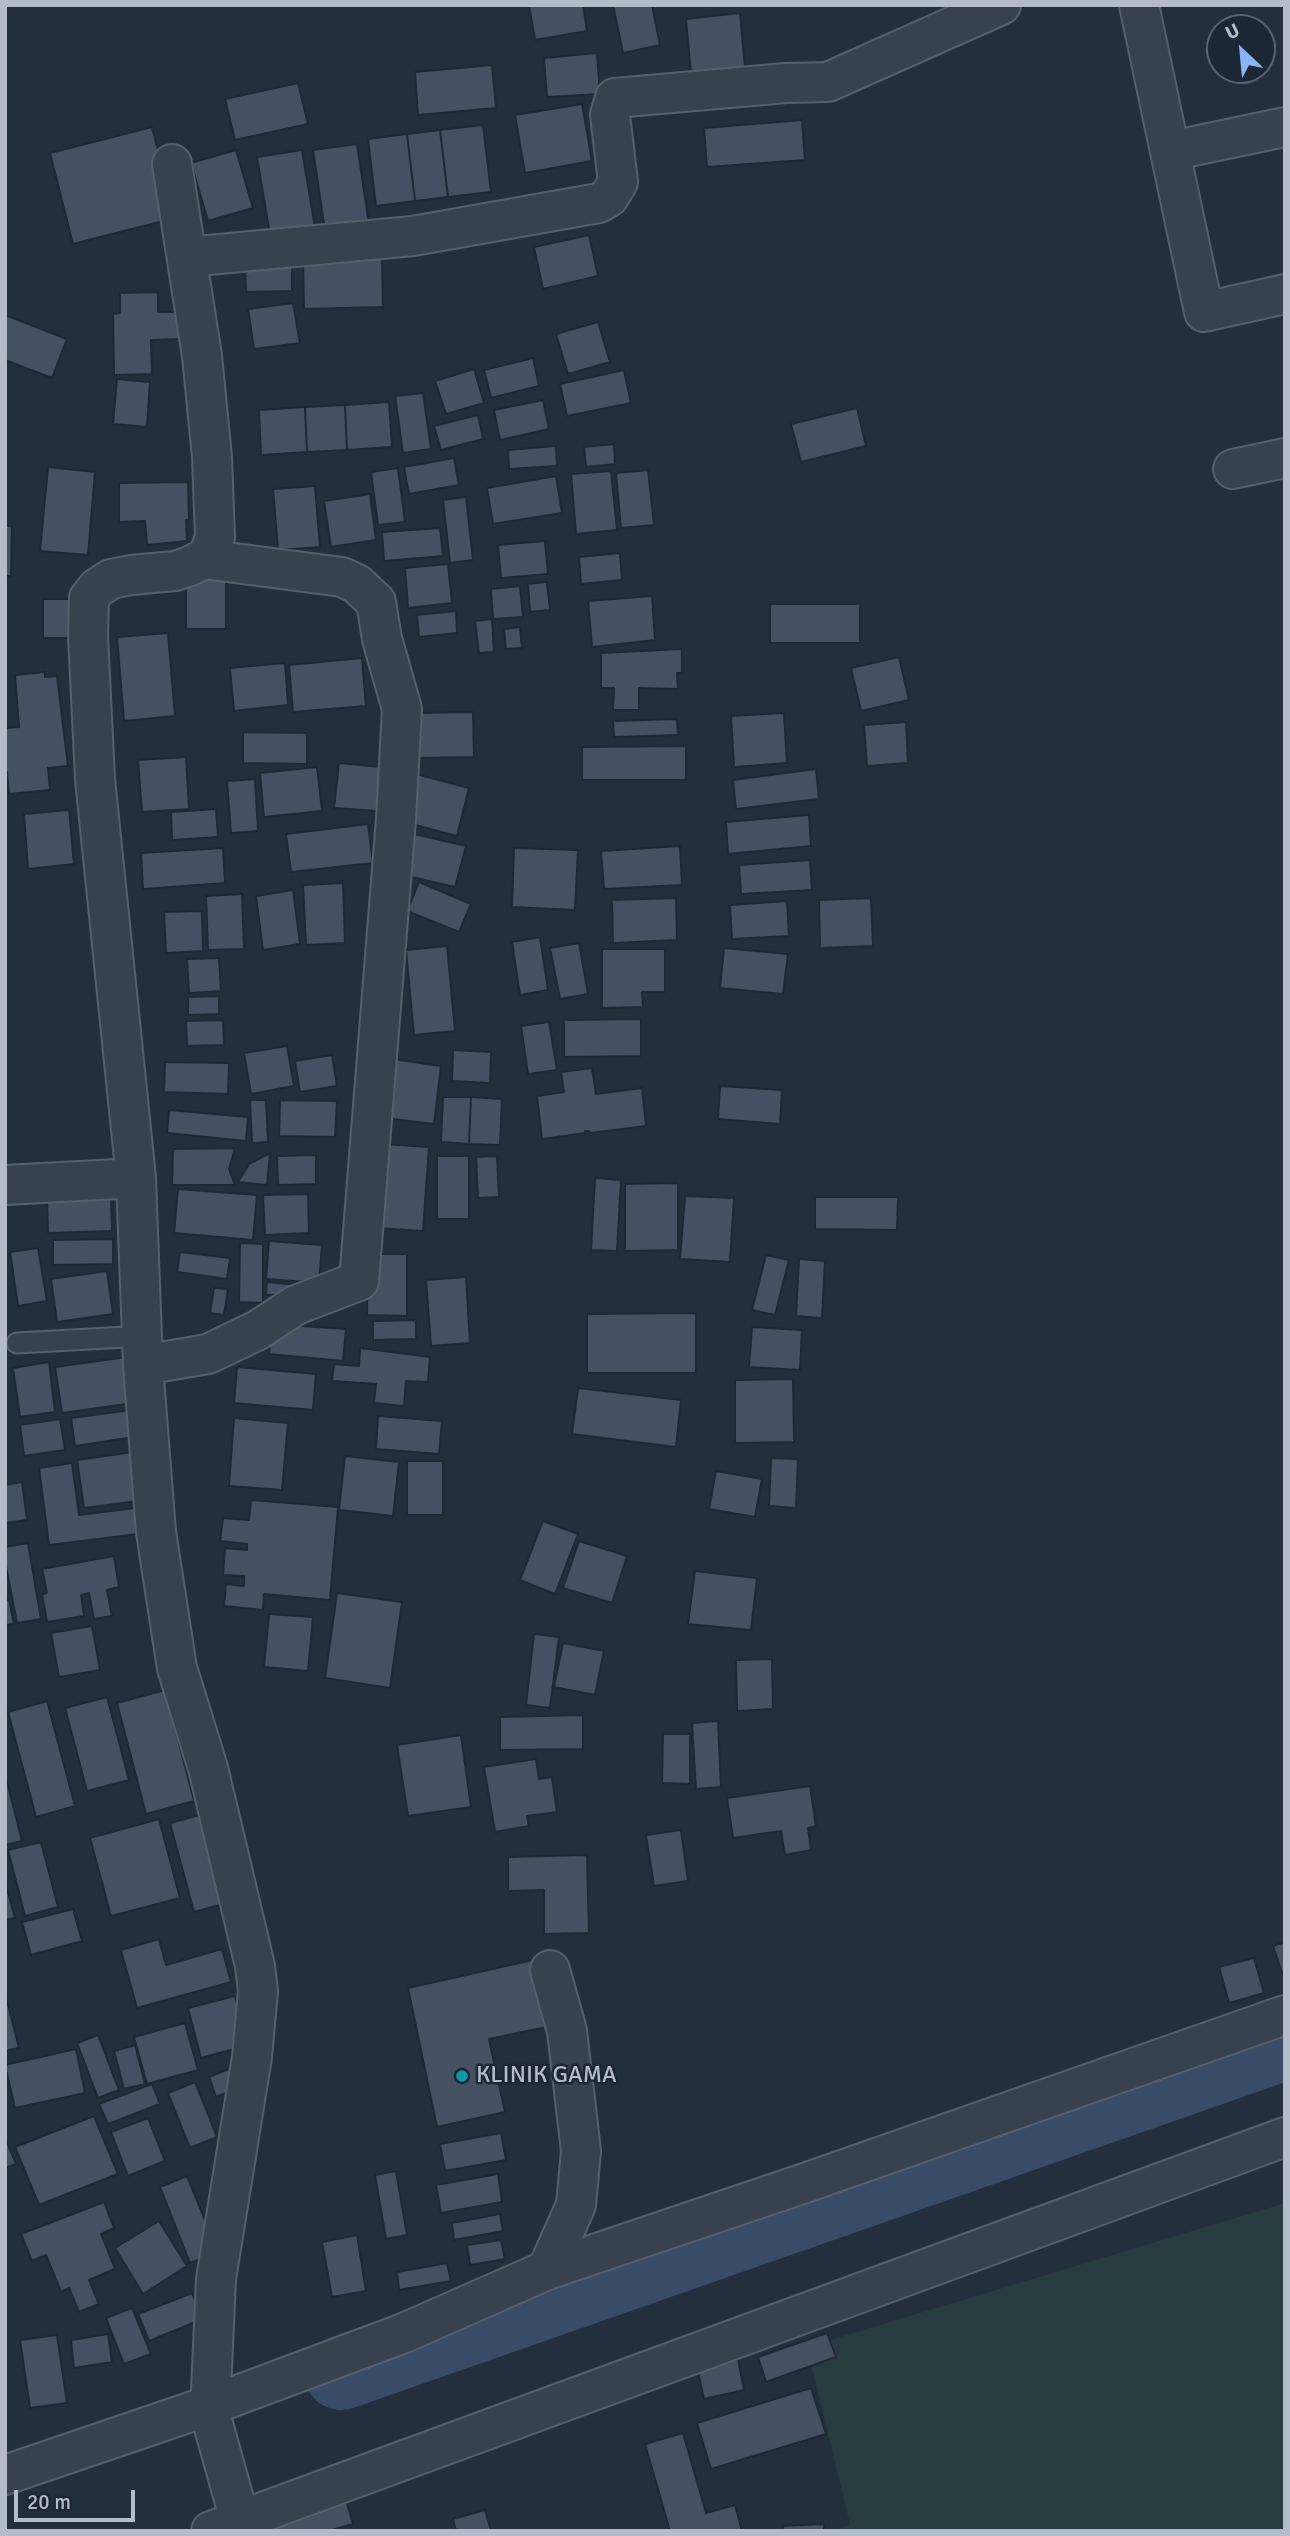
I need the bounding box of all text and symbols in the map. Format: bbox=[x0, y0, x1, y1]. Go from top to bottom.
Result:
north arrow bbox=[1206, 14, 1276, 84]
text: U bbox=[1222, 18, 1244, 46]
place label: KLINIK GAMA bbox=[476, 2062, 617, 2090]
marker: KLINIK GAMA bbox=[454, 2068, 470, 2084]
scale bar bbox=[18, 2476, 138, 2520]
text: 20 m bbox=[27, 2489, 71, 2515]

